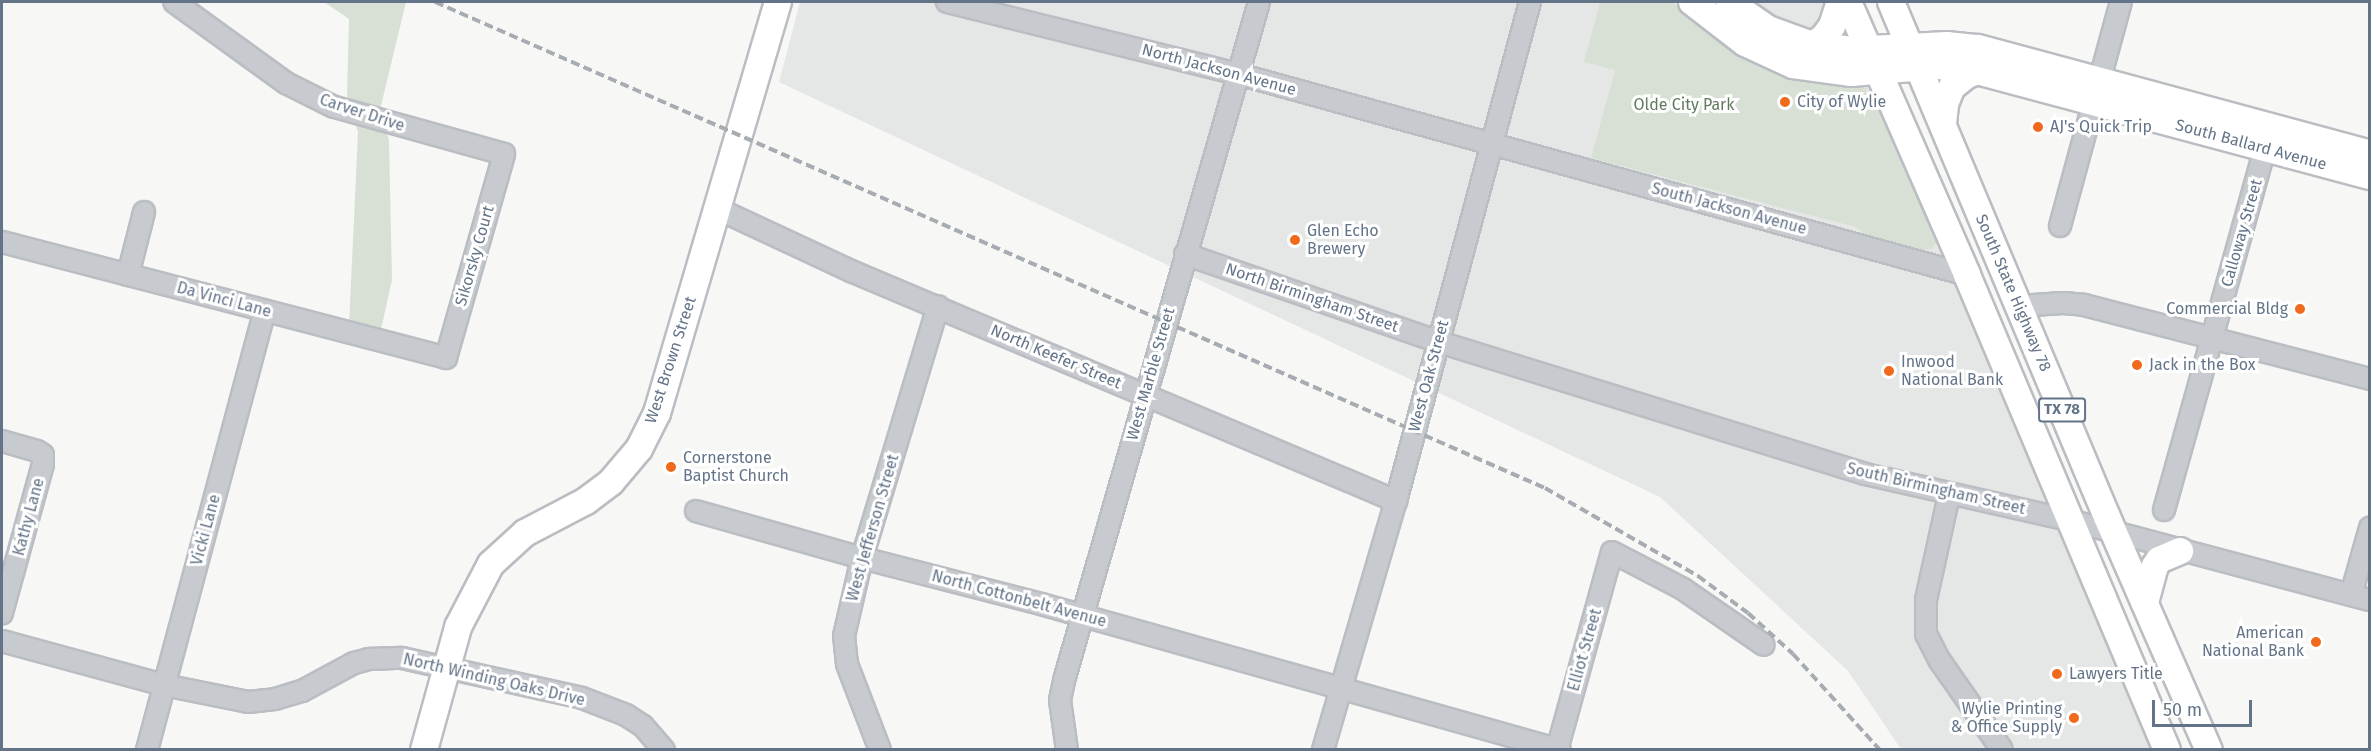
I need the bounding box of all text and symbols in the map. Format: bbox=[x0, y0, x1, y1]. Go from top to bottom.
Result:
street label: North Jackson Avenue bbox=[1140, 40, 1298, 100]
street label: Carver Drive bbox=[317, 90, 407, 136]
place label: City of Wylie bbox=[1797, 92, 1886, 112]
park label: Olde City Park bbox=[1634, 95, 1734, 115]
marker: City of Wylie bbox=[1778, 95, 1792, 109]
street label: South Ballard Avenue bbox=[2173, 116, 2329, 174]
place label: AJ's Quick Trip bbox=[2050, 117, 2152, 137]
marker: AJ's Quick Trip bbox=[2031, 120, 2045, 134]
street label: Calloway Street bbox=[2217, 177, 2267, 289]
street label: South Jackson Avenue bbox=[1649, 179, 1809, 239]
street label: Sikorsky Court bbox=[451, 204, 499, 308]
street label: South State Highway 78 bbox=[1971, 212, 2055, 374]
place label: Glen Echo Brewery bbox=[1307, 221, 1379, 259]
marker: Glen Echo Brewery bbox=[1288, 233, 1302, 247]
street label: North Birmingham Street bbox=[1223, 259, 1401, 337]
street label: Da Vinci Lane bbox=[175, 278, 273, 322]
street label: West Brown Street bbox=[641, 294, 701, 426]
place label: Commercial Bldg bbox=[2166, 299, 2288, 319]
marker: Commercial Bldg bbox=[2293, 302, 2307, 316]
street label: West Marble Street bbox=[1123, 305, 1179, 443]
street label: West Oak Street bbox=[1405, 318, 1453, 434]
street label: North Keefer Street bbox=[988, 321, 1124, 393]
place label: Inwood National Bank bbox=[1901, 352, 2003, 390]
place label: Jack in the Box bbox=[2149, 355, 2256, 375]
marker: Jack in the Box bbox=[2130, 358, 2144, 372]
marker: Inwood National Bank bbox=[1882, 364, 1896, 378]
road number: TX 78 bbox=[2038, 398, 2086, 422]
place label: Cornerstone Baptist Church bbox=[683, 448, 789, 486]
street label: West Jefferson Street bbox=[843, 452, 903, 604]
street label: South Birmingham Street bbox=[1845, 459, 2027, 519]
marker: Cornerstone Baptist Church bbox=[664, 460, 678, 474]
street label: Kathy Lane bbox=[9, 476, 49, 558]
street label: Vicki Lane bbox=[187, 492, 225, 568]
street label: North Cottonbelt Avenue bbox=[930, 566, 1108, 632]
street label: Elliot Street bbox=[1564, 606, 1606, 694]
place label: American National Bank bbox=[2202, 623, 2304, 661]
marker: American National Bank bbox=[2309, 635, 2323, 649]
street label: North Winding Oaks Drive bbox=[401, 650, 587, 710]
place label: Lawyers Title bbox=[2069, 664, 2163, 684]
marker: Lawyers Title bbox=[2050, 667, 2064, 681]
scale bar bbox=[2155, 688, 2256, 726]
place label: Wylie Printing & Office Supply bbox=[1951, 699, 2062, 737]
text: 50 m bbox=[2163, 699, 2202, 721]
marker: Wylie Printing & Office Supply bbox=[2067, 711, 2081, 725]

